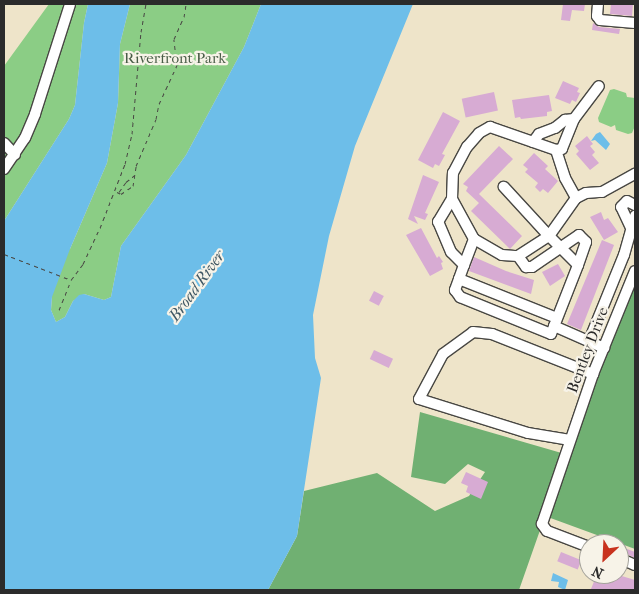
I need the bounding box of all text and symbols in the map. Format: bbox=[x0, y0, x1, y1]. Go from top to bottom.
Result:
park label: Riverfront Park bbox=[124, 50, 226, 68]
water label: Broad River bbox=[165, 247, 229, 325]
street label: Bentley Drive bbox=[563, 305, 613, 395]
north arrow bbox=[579, 534, 629, 584]
text: N bbox=[589, 562, 606, 582]

